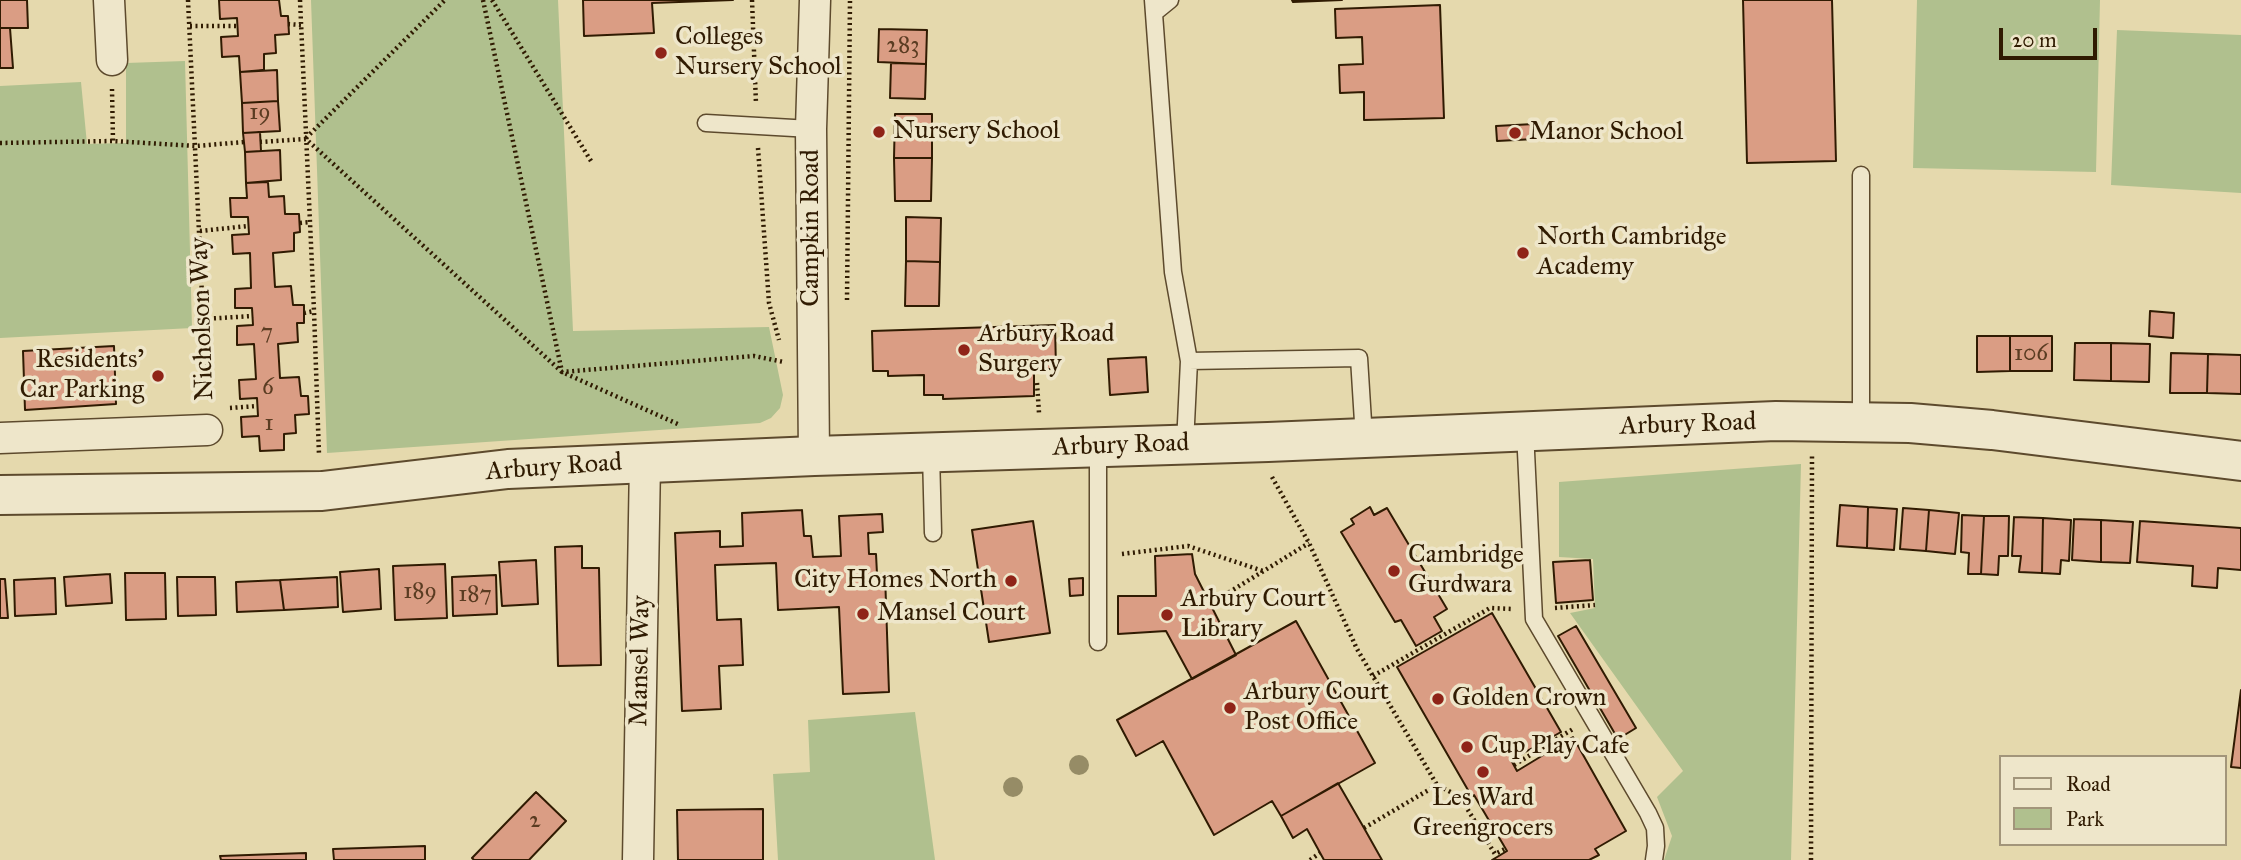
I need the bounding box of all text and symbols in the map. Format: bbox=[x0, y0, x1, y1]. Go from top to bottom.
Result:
scale bar bbox=[2003, 14, 2101, 58]
place label: Colleges Nursery School bbox=[675, 22, 842, 84]
text: 20 m bbox=[2012, 27, 2057, 53]
house number: 283 bbox=[887, 32, 919, 60]
marker: Colleges Nursery School bbox=[653, 45, 669, 61]
house number: 19 bbox=[249, 99, 271, 127]
place label: Nursery School bbox=[893, 116, 1060, 148]
place label: Manor School bbox=[1529, 117, 1683, 149]
marker: Nursery School bbox=[871, 124, 887, 140]
marker: Manor School bbox=[1507, 125, 1523, 141]
street label: Campkin Road bbox=[796, 149, 828, 307]
place label: North Cambridge Academy bbox=[1537, 222, 1727, 284]
street label: Nicholson Way bbox=[185, 237, 221, 401]
marker: North Cambridge Academy bbox=[1515, 245, 1531, 261]
house number: 7 bbox=[261, 319, 273, 347]
place label: Arbury Road Surgery bbox=[978, 319, 1115, 380]
house number: 106 bbox=[2014, 340, 2048, 368]
marker: Arbury Road Surgery bbox=[956, 342, 972, 358]
place label: Residents' Car Parking bbox=[20, 345, 144, 406]
marker: Residents' Car Parking bbox=[150, 368, 166, 384]
house number: 6 bbox=[262, 374, 274, 402]
street label: Arbury Road bbox=[1619, 407, 1757, 443]
house number: 1 bbox=[264, 410, 274, 438]
street label: Arbury Road bbox=[1052, 428, 1190, 464]
street label: Arbury Road bbox=[485, 448, 623, 488]
place label: Cambridge Gurdwara bbox=[1408, 540, 1524, 602]
marker: Cambridge Gurdwara bbox=[1386, 563, 1402, 579]
place label: City Homes North bbox=[794, 565, 997, 597]
marker: City Homes North bbox=[1003, 573, 1019, 589]
house number: 189 bbox=[403, 578, 437, 606]
house number: 187 bbox=[458, 581, 492, 609]
place label: Arbury Court Library bbox=[1181, 584, 1326, 646]
street label: Mansel Way bbox=[624, 595, 658, 727]
place label: Mansel Court bbox=[877, 598, 1026, 630]
marker: Mansel Court bbox=[855, 606, 871, 622]
marker: Arbury Court Library bbox=[1159, 607, 1175, 623]
place label: Arbury Court Post Office bbox=[1244, 677, 1389, 738]
place label: Golden Crown bbox=[1452, 683, 1606, 715]
marker: Golden Crown bbox=[1430, 691, 1446, 707]
marker: Arbury Court Post Office bbox=[1222, 700, 1238, 716]
place label: Cup Play Cafe bbox=[1481, 731, 1630, 763]
marker: Cup Play Cafe bbox=[1459, 739, 1475, 755]
legend bbox=[2000, 755, 2227, 846]
marker: Les Ward Greengrocers bbox=[1475, 764, 1491, 780]
text: Road bbox=[2066, 771, 2111, 797]
place label: Les Ward Greengrocers bbox=[1413, 783, 1553, 844]
text: Park bbox=[2066, 806, 2104, 832]
house number: 2 bbox=[529, 807, 541, 835]

